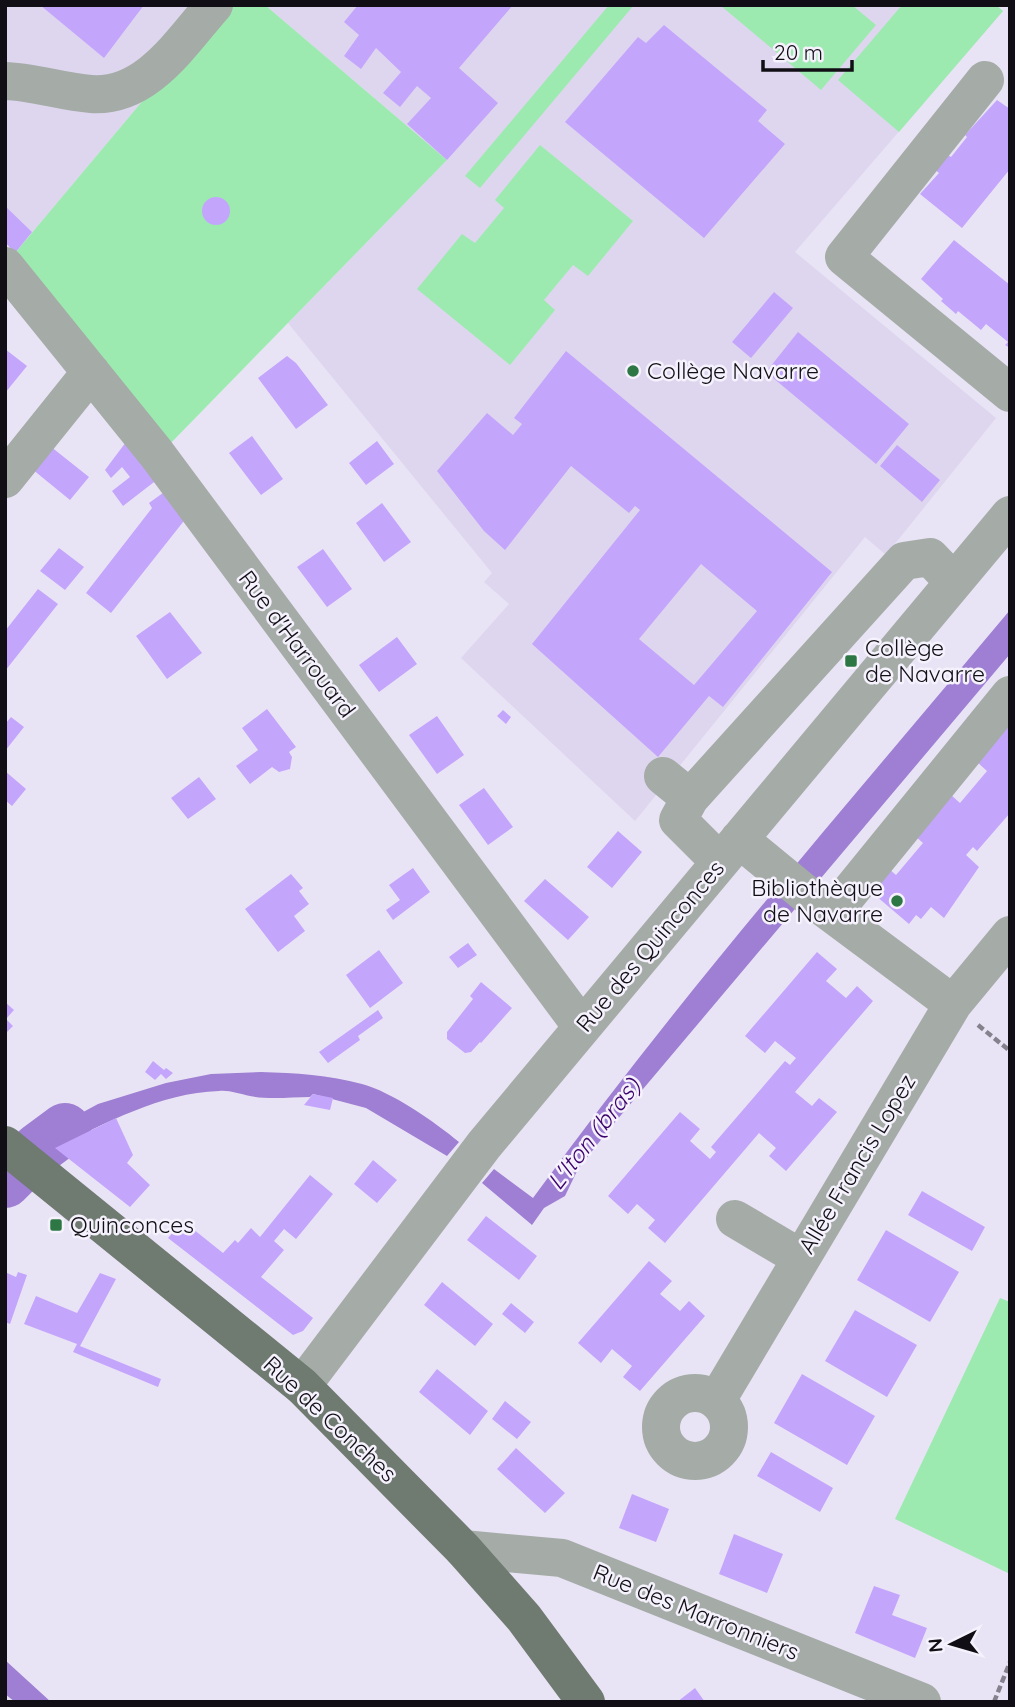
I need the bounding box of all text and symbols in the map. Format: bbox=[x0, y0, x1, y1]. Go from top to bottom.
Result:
scale bar bbox=[763, 28, 852, 72]
text: 20 m bbox=[774, 39, 823, 65]
place label: Collège Navarre bbox=[647, 356, 819, 385]
marker: Collège Navarre bbox=[625, 363, 641, 379]
street label: Rue d'Harrouard bbox=[233, 564, 362, 723]
place label: Collège de Navarre bbox=[865, 633, 985, 688]
marker: Collège de Navarre bbox=[843, 653, 859, 669]
street label: Rue des Quinconces bbox=[569, 854, 730, 1038]
place label: Bibliothèque de Navarre bbox=[751, 873, 883, 928]
marker: Bibliothèque de Navarre bbox=[889, 893, 905, 909]
street label: Allée Francis Lopez bbox=[792, 1069, 922, 1259]
water label: L'Iton (bras) bbox=[540, 1071, 647, 1195]
place label: Quinconces bbox=[70, 1210, 194, 1239]
marker: Quinconces bbox=[48, 1217, 64, 1233]
street label: Rue de Conches bbox=[258, 1349, 403, 1488]
street label: Rue des Marronniers bbox=[589, 1557, 803, 1666]
north arrow bbox=[917, 1609, 987, 1679]
text: N bbox=[923, 1637, 948, 1653]

